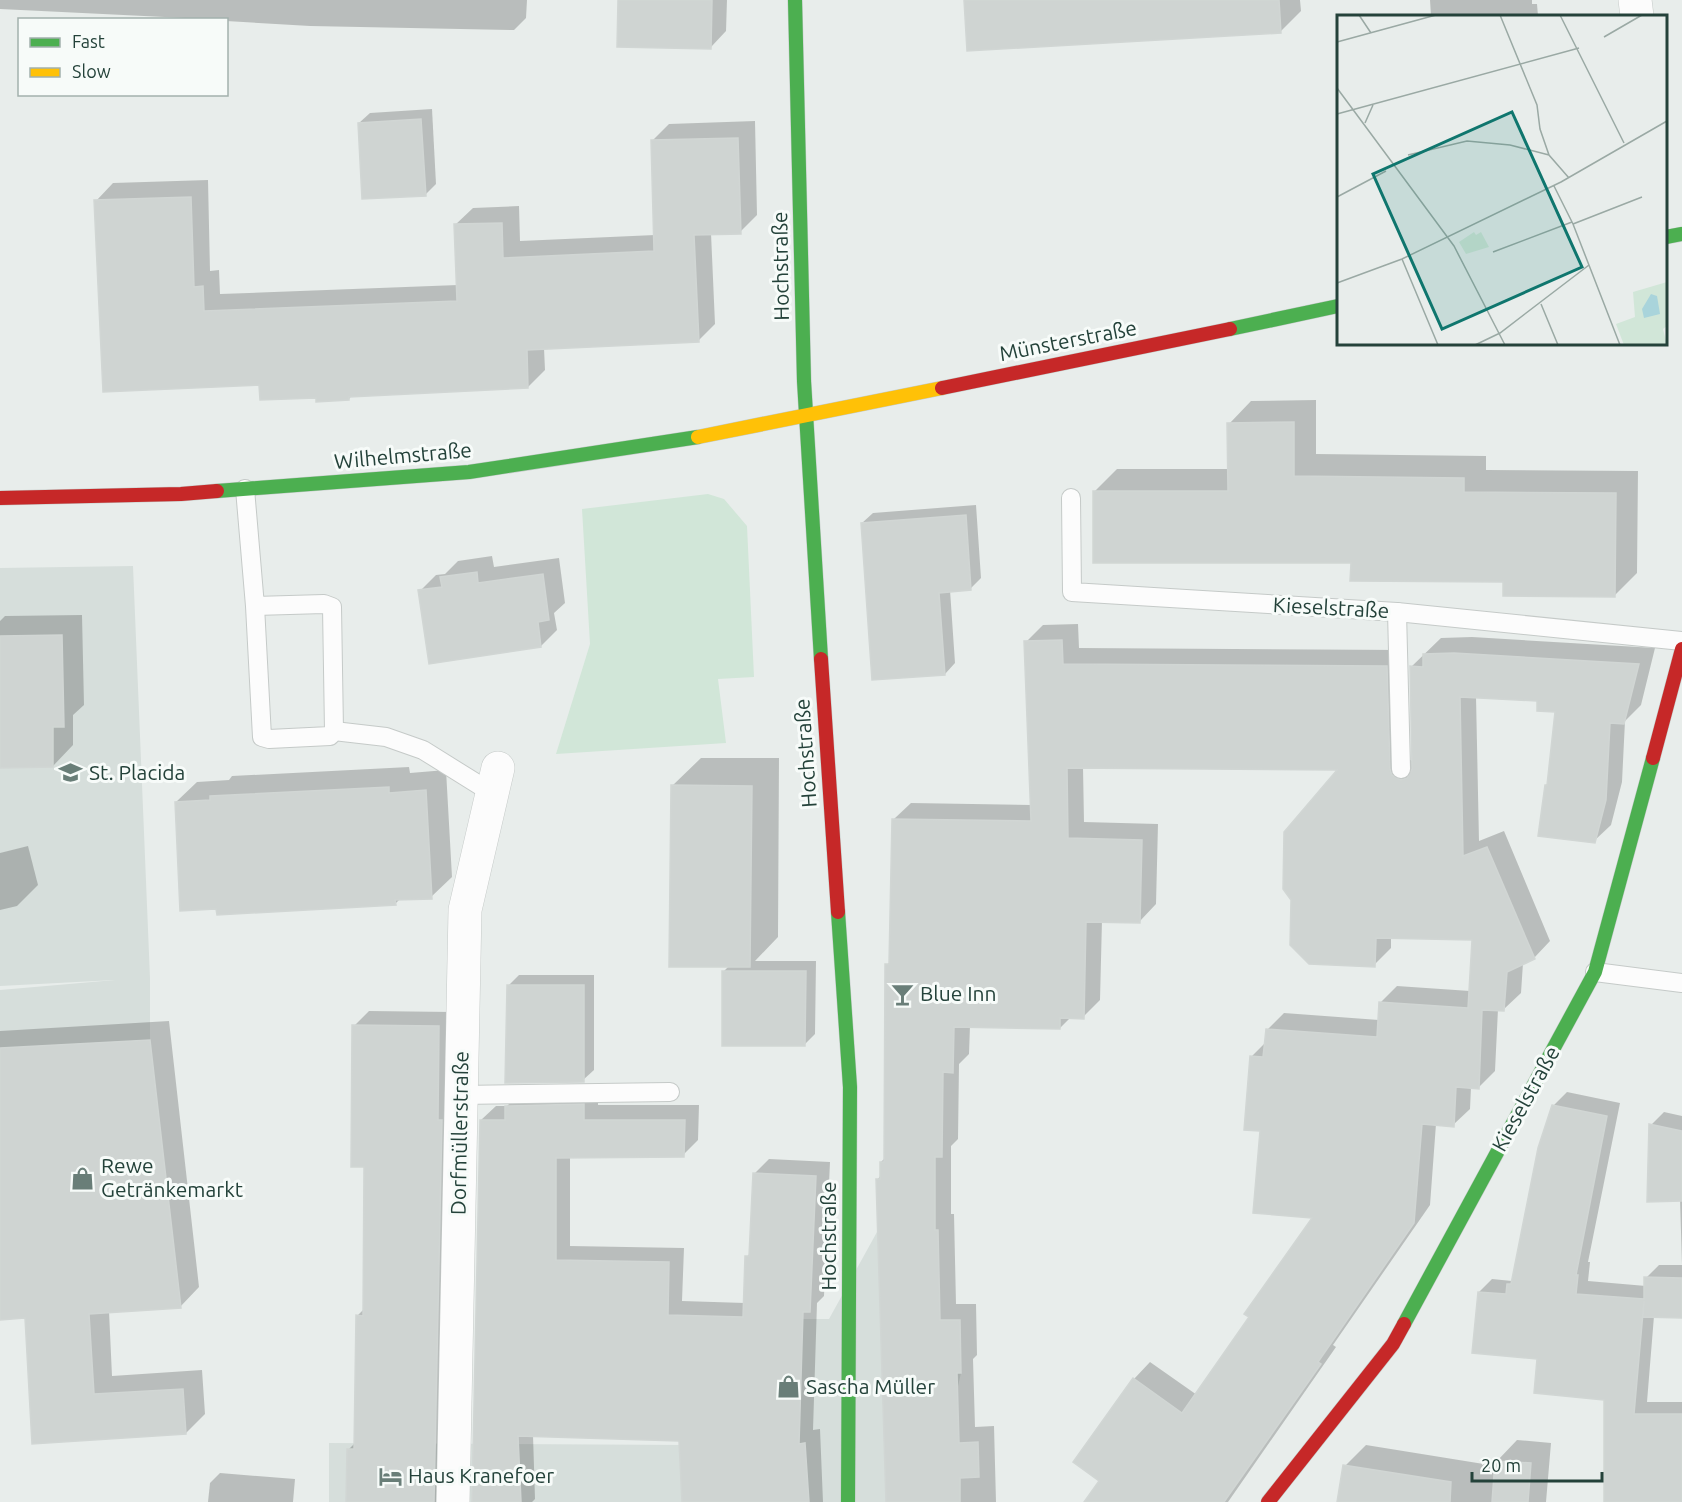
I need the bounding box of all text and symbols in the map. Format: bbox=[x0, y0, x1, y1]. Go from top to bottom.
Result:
inset map bbox=[1337, 15, 1667, 345]
legend bbox=[18, 18, 228, 96]
text: Fast bbox=[72, 31, 105, 51]
text: Slow bbox=[72, 61, 111, 81]
street label: Hochstraße bbox=[767, 211, 793, 321]
street label: Münsterstraße bbox=[997, 315, 1139, 365]
street label: Wilhelmstraße bbox=[333, 437, 473, 473]
street label: Kieselstraße bbox=[1272, 592, 1390, 622]
street label: Hochstraße bbox=[789, 698, 821, 808]
school or university icon: St. Placida bbox=[58, 760, 84, 786]
place label: St. Placida bbox=[89, 760, 185, 784]
bar icon: Blue Inn bbox=[889, 981, 915, 1007]
place label: Blue Inn bbox=[920, 981, 997, 1005]
street label: Kieselstraße bbox=[1486, 1042, 1564, 1155]
street label: Dorfmüllerstraße bbox=[446, 1051, 472, 1215]
place label: Rewe Getränkemarkt bbox=[101, 1153, 243, 1201]
shop icon: Rewe Getränkemarkt bbox=[70, 1165, 96, 1191]
street label: Hochstraße bbox=[816, 1181, 840, 1291]
shop icon: Sascha Müller bbox=[775, 1374, 801, 1400]
place label: Sascha Müller bbox=[806, 1374, 935, 1398]
scale bar bbox=[1472, 1445, 1602, 1483]
text: 20 m bbox=[1481, 1455, 1521, 1475]
hotel icon: Haus Kranefoer bbox=[377, 1463, 403, 1489]
place label: Haus Kranefoer bbox=[408, 1463, 554, 1487]

